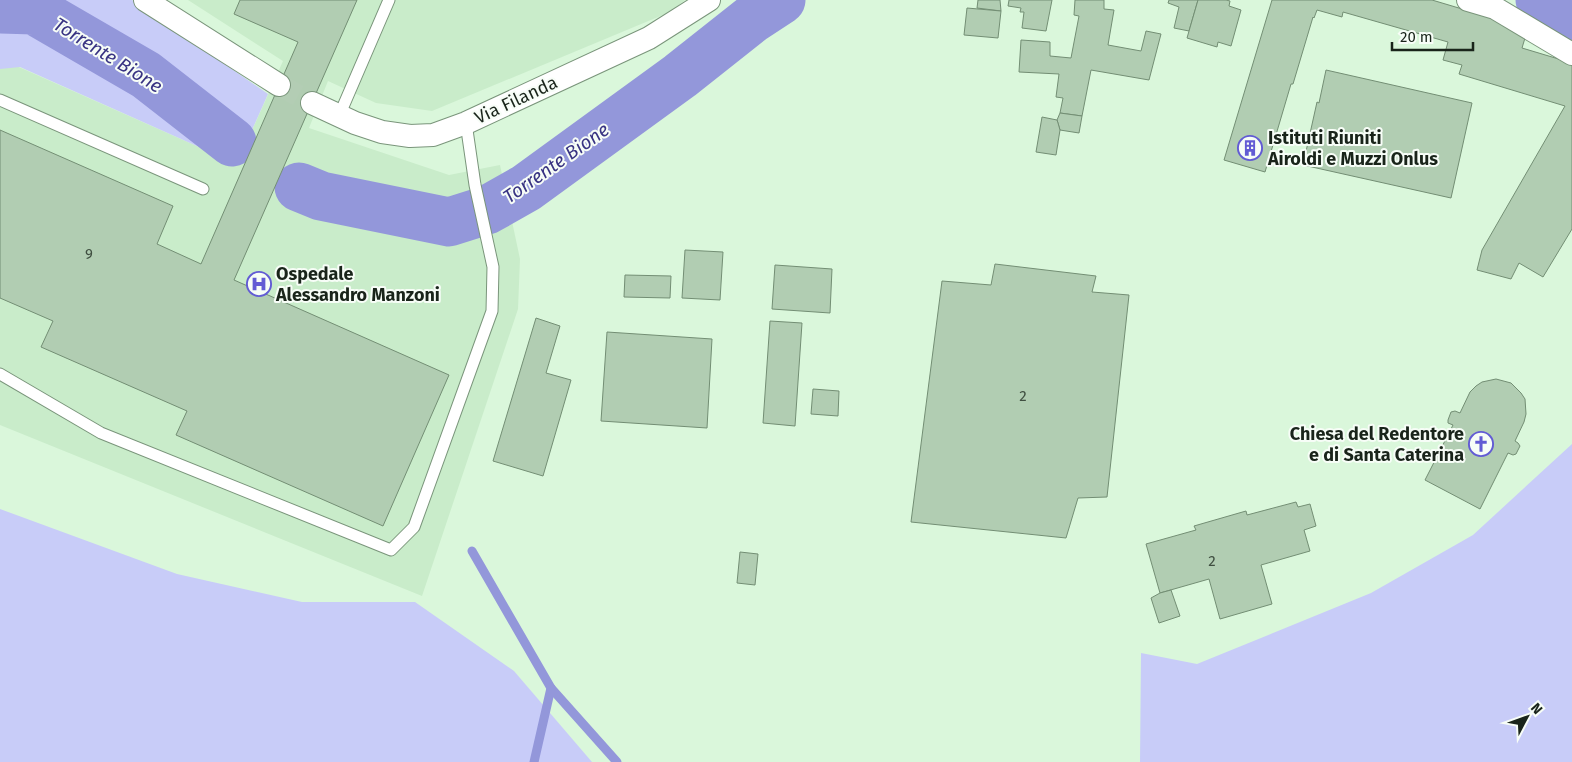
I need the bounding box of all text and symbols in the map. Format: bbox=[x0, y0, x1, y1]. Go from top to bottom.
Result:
water label: Torrente Bione bbox=[49, 12, 167, 98]
scale bar bbox=[1392, 20, 1473, 52]
text: 20 m bbox=[1400, 28, 1433, 46]
street label: Via Filanda bbox=[471, 71, 561, 129]
water label: Torrente Bione bbox=[499, 118, 614, 208]
place label: Istituti Riuniti Airoldi e Muzzi Onlus bbox=[1267, 127, 1438, 170]
building icon: Istituti Riuniti Airoldi e Muzzi Onlus bbox=[1237, 135, 1263, 161]
house number: 9 bbox=[85, 245, 93, 263]
place label: Ospedale Alessandro Manzoni bbox=[275, 263, 440, 306]
hospital icon: Ospedale Alessandro Manzoni bbox=[246, 271, 272, 297]
house number: 2 bbox=[1019, 387, 1027, 405]
place label: Chiesa del Redentore e di Santa Caterina bbox=[1290, 423, 1464, 466]
church icon: Chiesa del Redentore e di Santa Caterina bbox=[1468, 431, 1494, 457]
house number: 2 bbox=[1208, 552, 1216, 570]
north arrow bbox=[1502, 692, 1552, 742]
text: N bbox=[1527, 700, 1546, 718]

